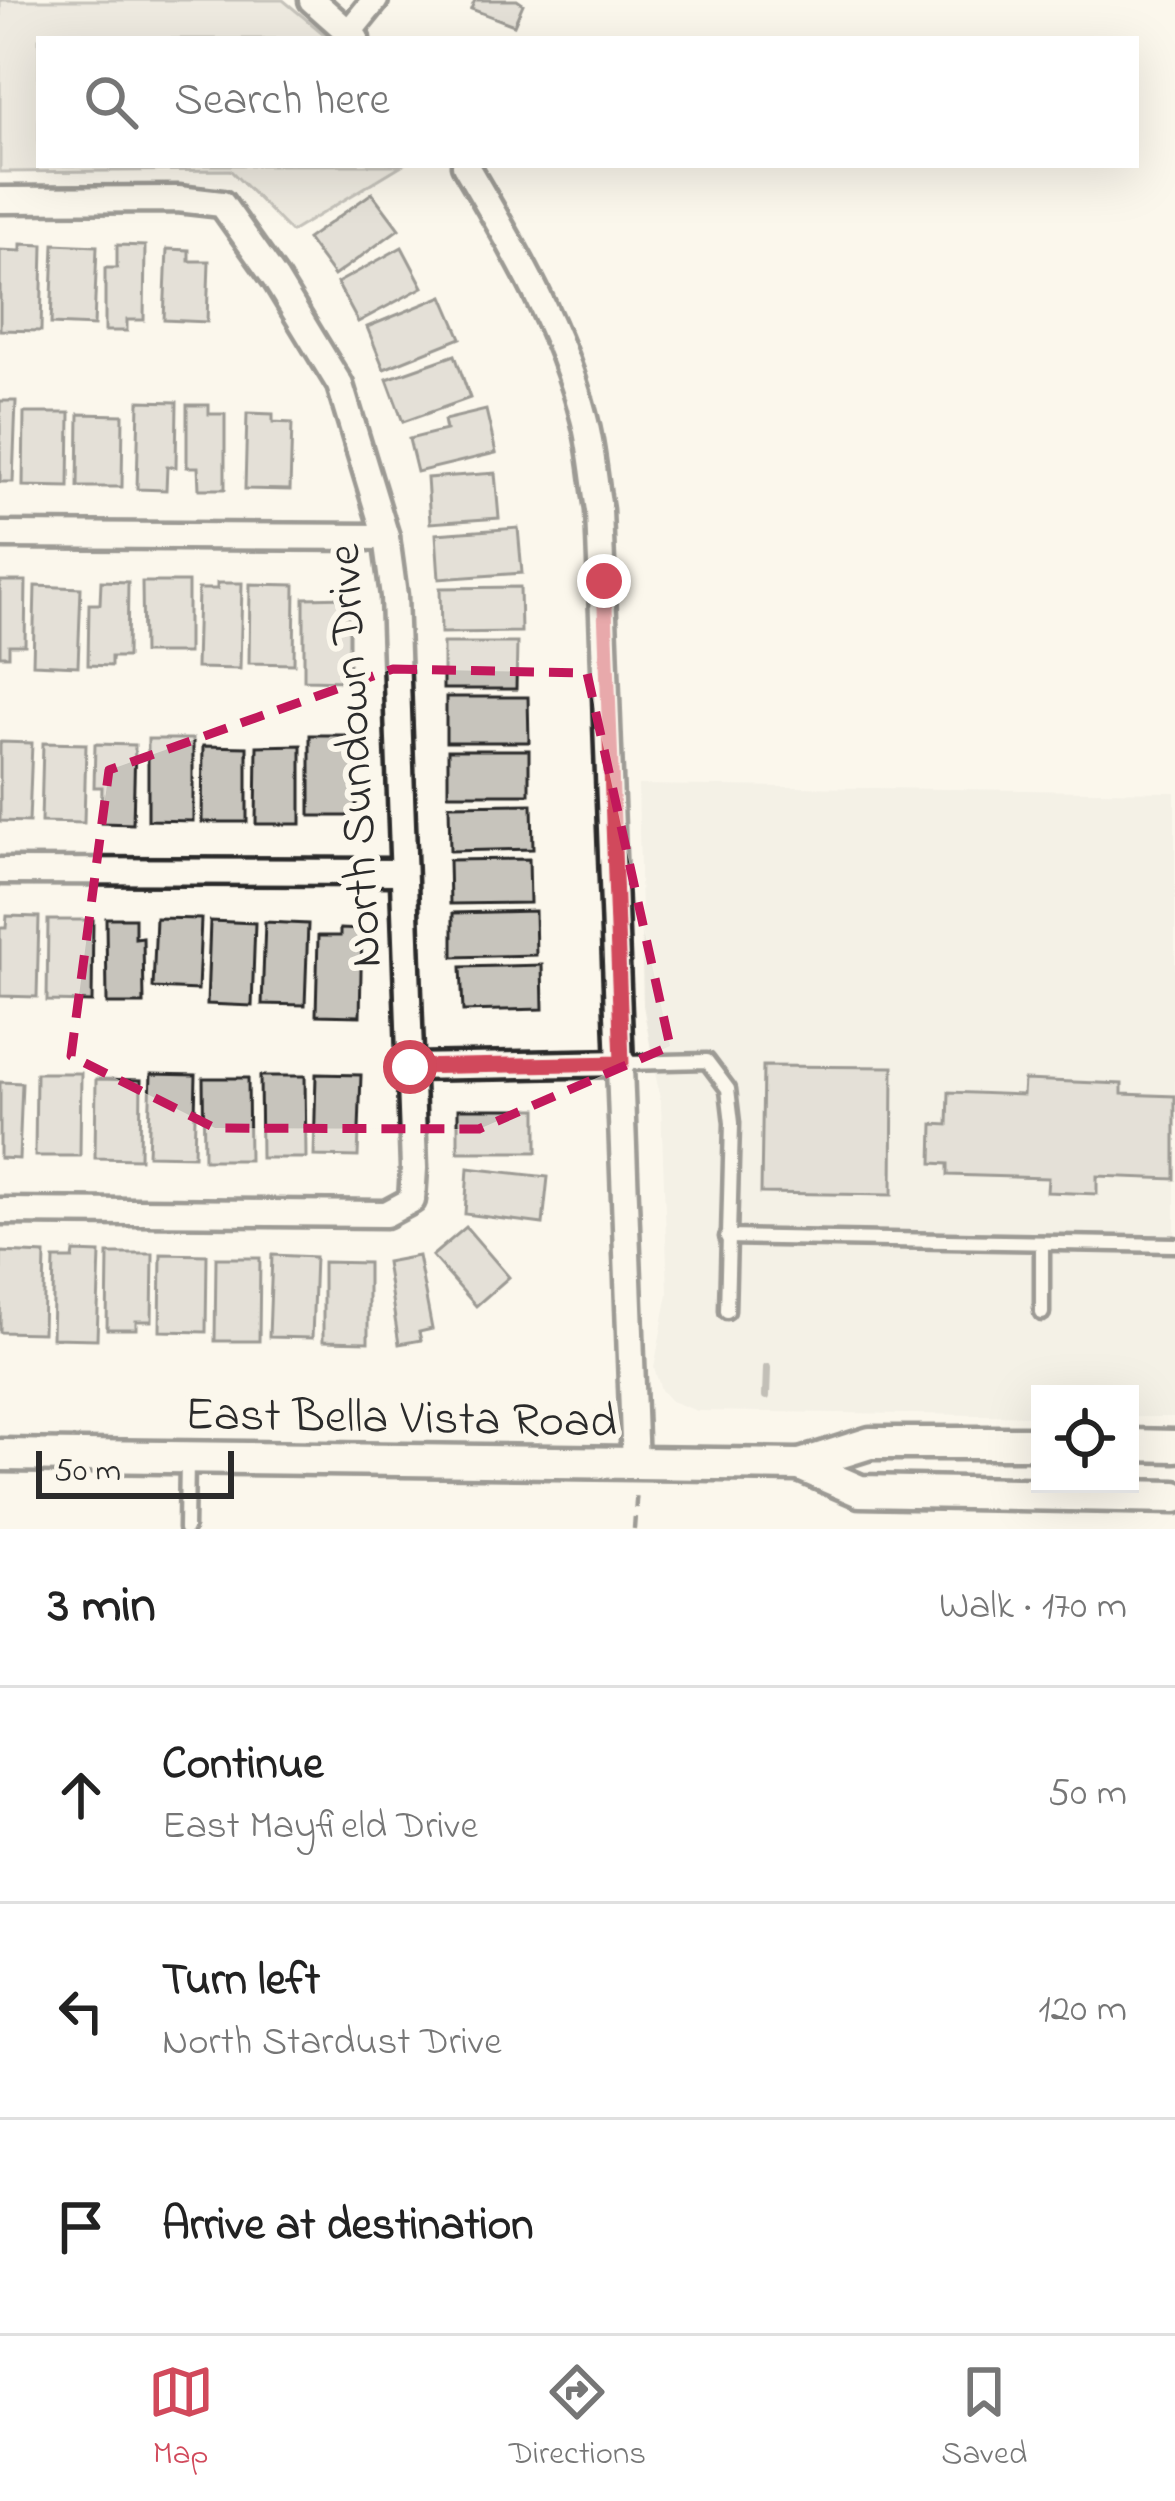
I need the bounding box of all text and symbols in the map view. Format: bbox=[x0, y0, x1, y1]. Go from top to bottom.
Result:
search box bbox=[36, 36, 1139, 168]
icon: search bbox=[78, 69, 144, 135]
text: Search here bbox=[174, 69, 390, 135]
street label: North Sundown Drive bbox=[311, 542, 403, 969]
route end bbox=[577, 554, 631, 608]
route start bbox=[383, 1040, 437, 1094]
street label: East Bella Vista Road bbox=[184, 1381, 617, 1459]
map controls bbox=[1031, 1385, 1139, 1493]
button: locate bbox=[1031, 1385, 1139, 1493]
scale bar bbox=[36, 1445, 234, 1498]
text: 50 m bbox=[54, 1448, 121, 1496]
text: 3 min bbox=[48, 1570, 156, 1645]
text: Walk · 170 m bbox=[939, 1579, 1127, 1636]
text: Continue bbox=[162, 1733, 323, 1799]
icon: ahead bbox=[48, 1762, 114, 1828]
text: 50 m bbox=[1048, 1766, 1127, 1823]
text: East Mayfield Drive bbox=[162, 1799, 478, 1856]
text: Turn left bbox=[162, 1949, 320, 2015]
icon: left bbox=[48, 1978, 114, 2044]
text: 120 m bbox=[1038, 1982, 1127, 2039]
text: North Stardust Drive bbox=[162, 2015, 502, 2072]
icon: arrive bbox=[48, 2194, 114, 2260]
text: Arrive at destination bbox=[162, 2194, 533, 2260]
tab: Map bbox=[148, 2359, 214, 2479]
tab: Directions bbox=[509, 2359, 646, 2479]
tab: Saved bbox=[941, 2359, 1027, 2479]

